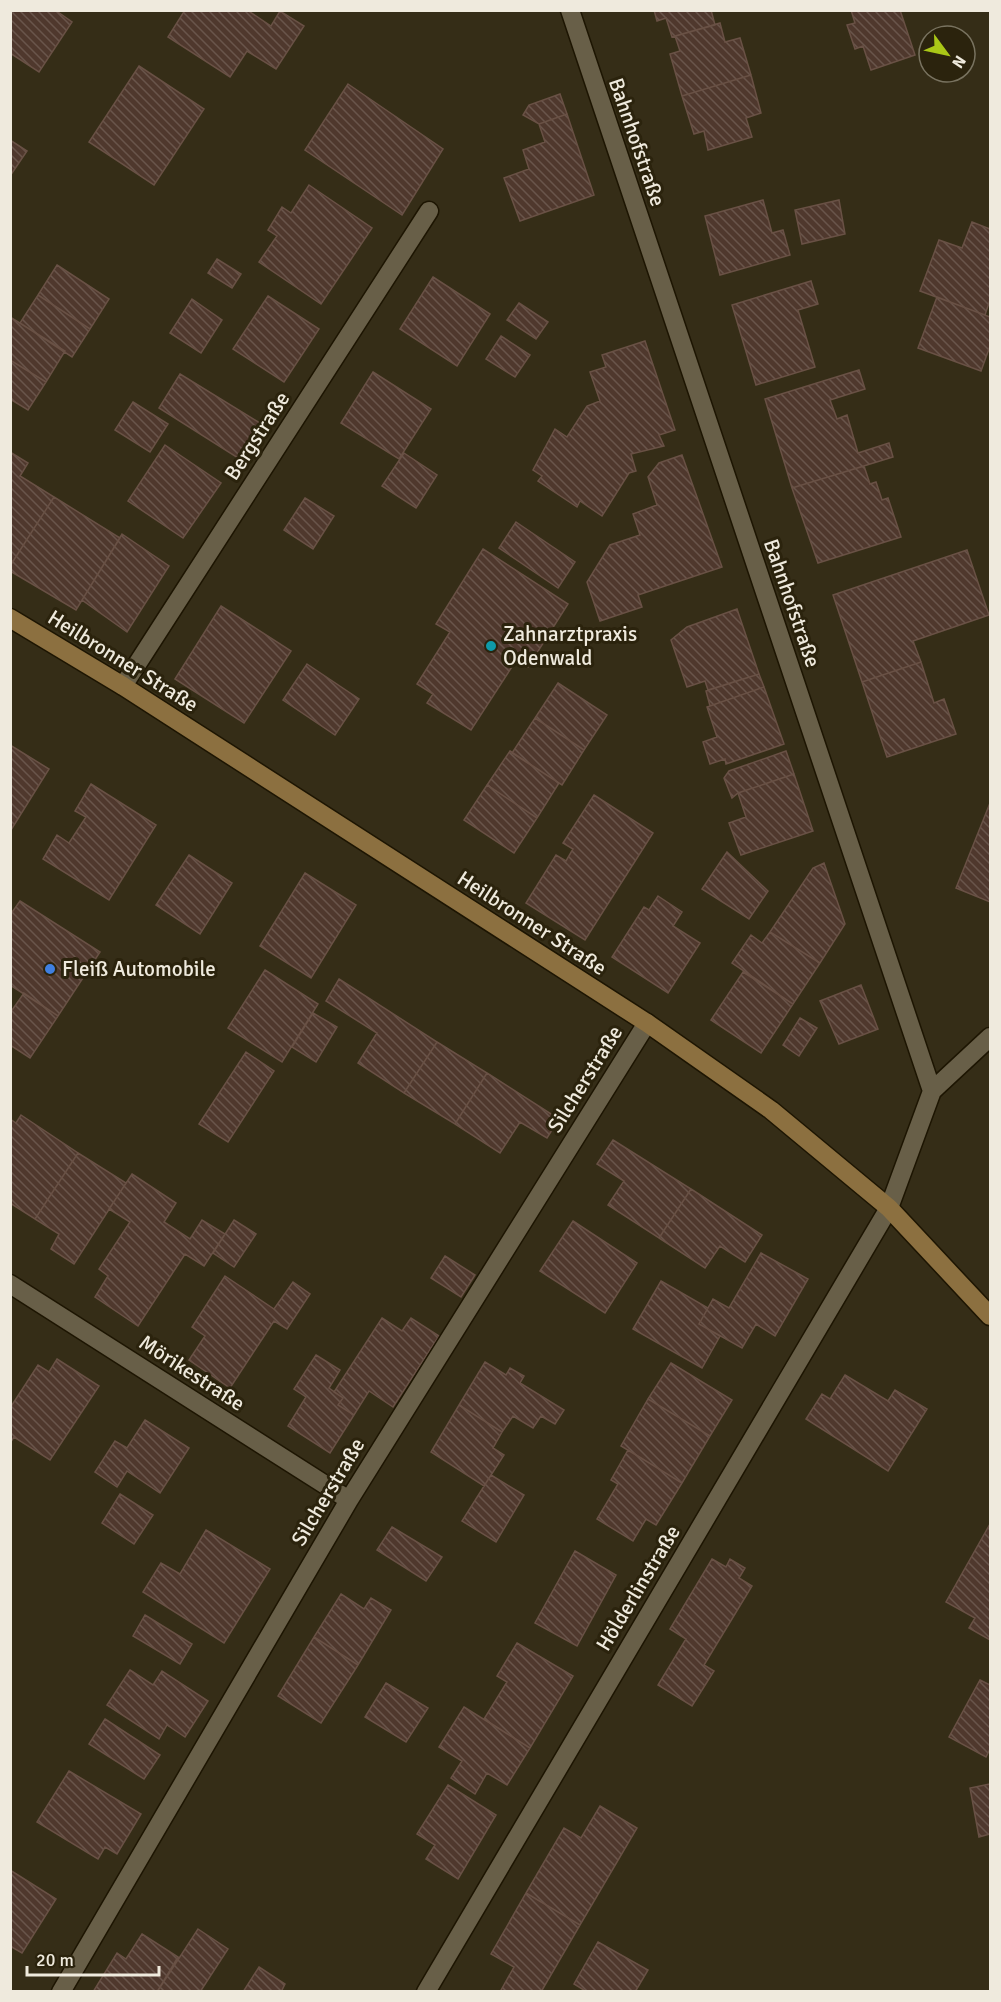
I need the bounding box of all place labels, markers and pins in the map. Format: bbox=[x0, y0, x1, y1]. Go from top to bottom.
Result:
place label: Zahnarztpraxis Odenwald bbox=[503, 621, 637, 671]
marker: Zahnarztpraxis Odenwald bbox=[484, 639, 498, 653]
place label: Fleiß Automobile bbox=[62, 956, 216, 982]
marker: Fleiß Automobile bbox=[43, 962, 57, 976]

